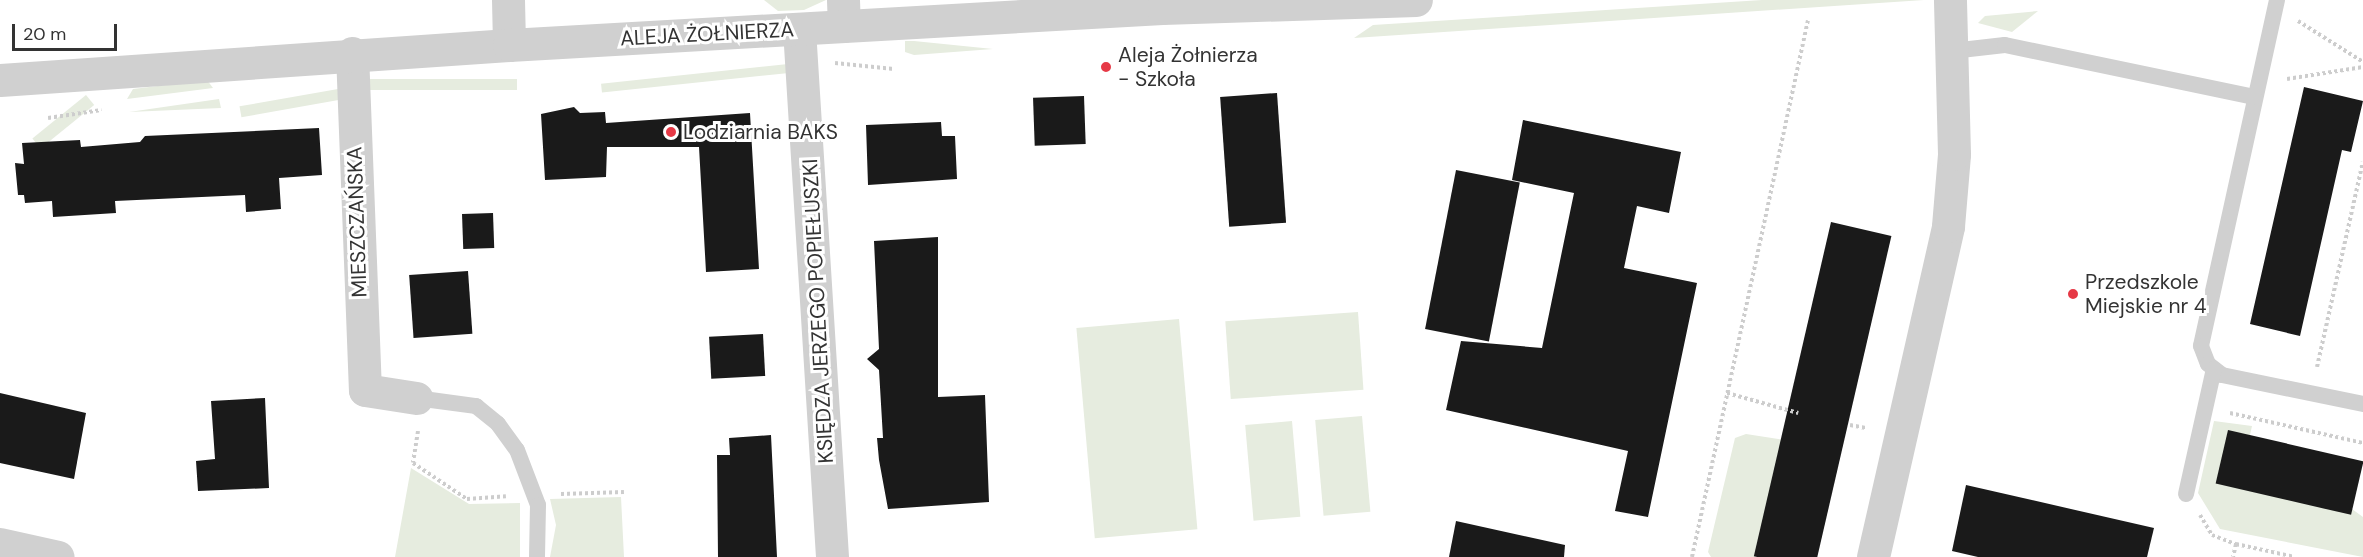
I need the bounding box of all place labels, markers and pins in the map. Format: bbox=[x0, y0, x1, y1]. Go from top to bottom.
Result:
place label: Aleja Żołnierza - Szkoła bbox=[1118, 42, 1258, 92]
marker: Aleja Żołnierza - Szkoła bbox=[1099, 60, 1113, 74]
place label: Lodziarnia BAKS bbox=[683, 119, 838, 145]
marker: Lodziarnia BAKS bbox=[664, 125, 678, 139]
place label: Przedszkole Miejskie nr 4 bbox=[2085, 269, 2207, 319]
marker: Przedszkole Miejskie nr 4 bbox=[2066, 287, 2080, 301]

